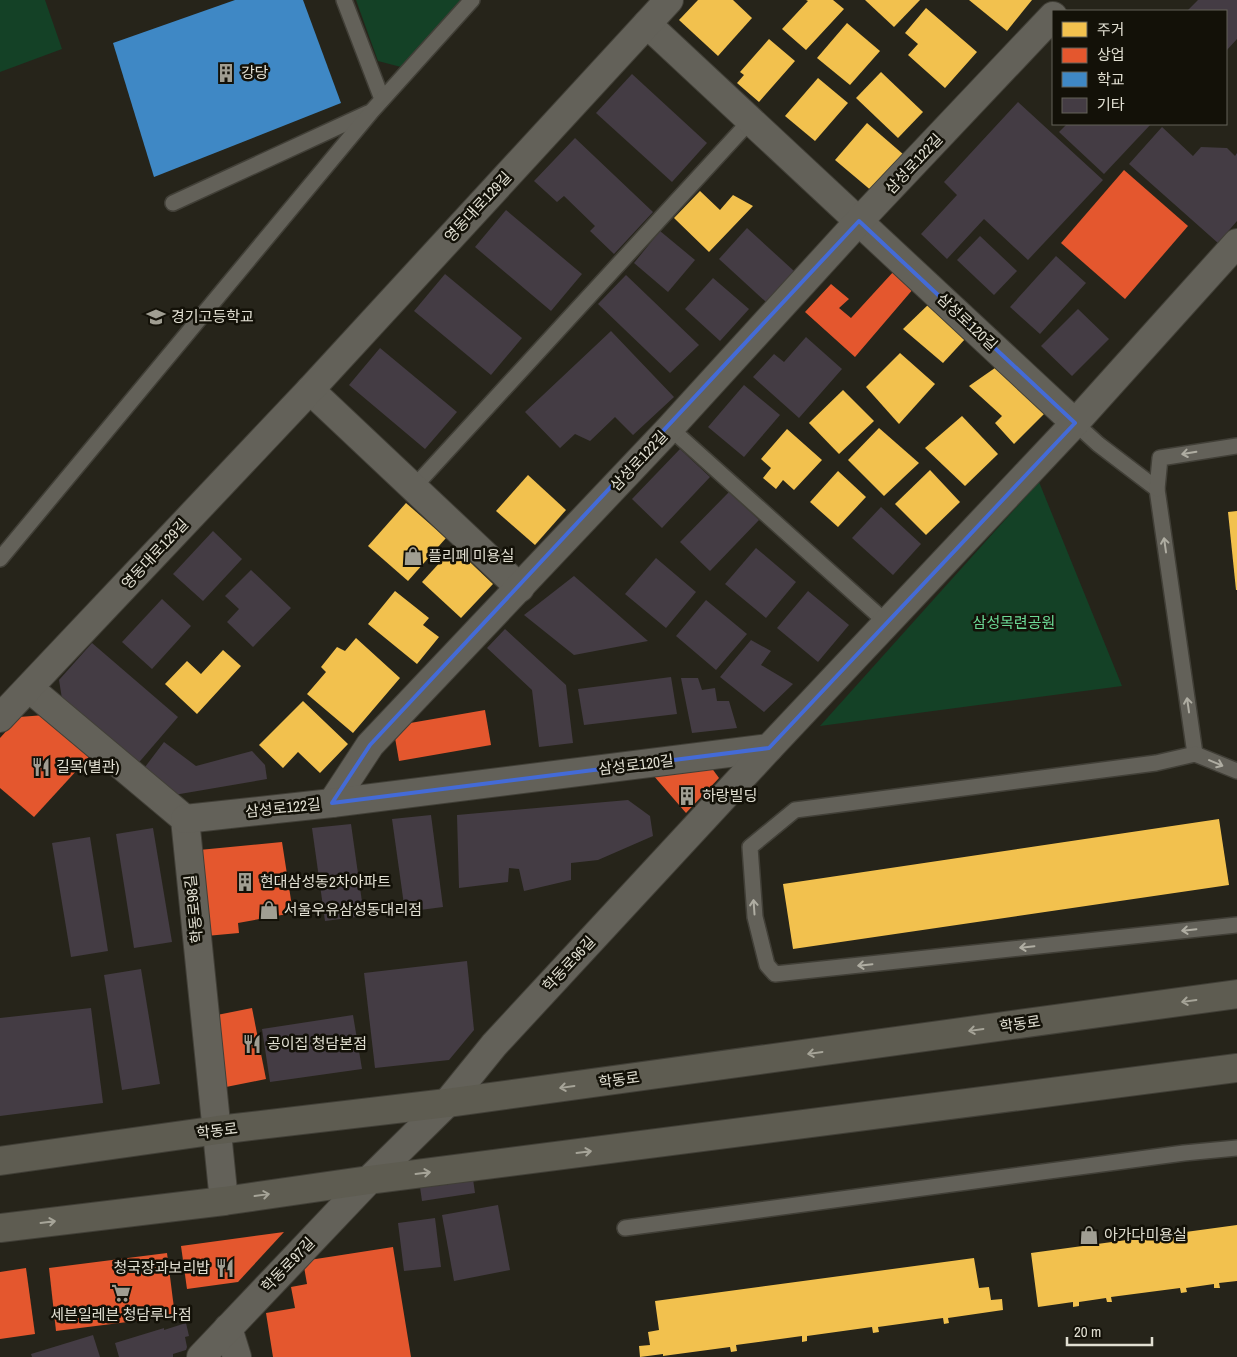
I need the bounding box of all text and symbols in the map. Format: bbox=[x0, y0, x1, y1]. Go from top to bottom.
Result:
legend bbox=[1052, 10, 1227, 125]
text: 주거 bbox=[1097, 19, 1125, 40]
text: 상업 bbox=[1097, 44, 1125, 65]
building icon: 강당 bbox=[215, 62, 237, 84]
place label: 강당 bbox=[241, 62, 269, 83]
text: 학교 bbox=[1097, 69, 1125, 90]
text: 기타 bbox=[1097, 94, 1125, 115]
street label: 삼성로122길 bbox=[880, 129, 947, 199]
street label: 영동대로129길 bbox=[439, 167, 516, 247]
street label: 삼성로120길 bbox=[932, 288, 1002, 355]
school or university icon: 경기고등학교 bbox=[145, 306, 167, 328]
place label: 경기고등학교 bbox=[171, 306, 254, 327]
street label: 삼성로122길 bbox=[605, 426, 672, 496]
one-way arrow bbox=[1181, 449, 1197, 459]
street label: 영동대로129길 bbox=[116, 514, 193, 594]
one-way arrow bbox=[1160, 537, 1170, 553]
shop icon: 플리페 미용실 bbox=[402, 545, 424, 567]
place label: 플리페 미용실 bbox=[428, 545, 514, 566]
park label: 삼성목련공원 bbox=[973, 612, 1055, 633]
one-way arrow bbox=[1183, 698, 1193, 714]
street label: 삼성로120길 bbox=[597, 749, 675, 780]
restaurant icon: 길목(별관) bbox=[30, 756, 52, 778]
place label: 길목(별관) bbox=[56, 756, 119, 777]
one-way arrow bbox=[1208, 758, 1223, 768]
building icon: 하랑빌딩 bbox=[676, 785, 698, 807]
place label: 하랑빌딩 bbox=[702, 785, 757, 806]
street label: 삼성로122길 bbox=[244, 793, 322, 822]
building icon: 현대삼성동2차아파트 bbox=[234, 871, 256, 893]
place label: 현대삼성동2차아파트 bbox=[260, 871, 391, 892]
street label: 학동로98길 bbox=[179, 874, 208, 944]
shop icon: 서울우유삼성동대리점 bbox=[258, 899, 280, 921]
place label: 서울우유삼성동대리점 bbox=[284, 899, 422, 920]
one-way arrow bbox=[750, 899, 759, 915]
one-way arrow bbox=[1181, 925, 1197, 935]
street label: 학동로96길 bbox=[537, 931, 600, 996]
one-way arrow bbox=[1019, 942, 1035, 952]
one-way arrow bbox=[858, 960, 874, 969]
one-way arrow bbox=[1181, 996, 1197, 1006]
street label: 학동로 bbox=[998, 1010, 1042, 1037]
one-way arrow bbox=[968, 1026, 984, 1036]
restaurant icon: 공이집 청담본점 bbox=[241, 1033, 263, 1055]
place label: 공이집 청담본점 bbox=[267, 1033, 367, 1054]
one-way arrow bbox=[807, 1048, 823, 1058]
street label: 학동로 bbox=[597, 1066, 641, 1093]
one-way arrow bbox=[559, 1082, 575, 1092]
street label: 학동로 bbox=[195, 1118, 239, 1143]
one-way arrow bbox=[575, 1147, 591, 1157]
one-way arrow bbox=[414, 1168, 430, 1178]
one-way arrow bbox=[253, 1190, 269, 1200]
one-way arrow bbox=[40, 1217, 56, 1227]
shop icon: 아가다미용실 bbox=[1078, 1224, 1100, 1246]
place label: 아가다미용실 bbox=[1104, 1224, 1187, 1245]
street label: 학동로97길 bbox=[256, 1233, 319, 1297]
place label: 청국장과보리밥 bbox=[113, 1257, 210, 1278]
restaurant icon: 청국장과보리밥 bbox=[214, 1257, 236, 1279]
supermarket icon: 세븐일레븐 청담루나점 bbox=[110, 1282, 132, 1304]
place label: 세븐일레븐 청담루나점 bbox=[50, 1304, 192, 1325]
scale bar bbox=[1067, 1314, 1152, 1346]
text: 20 m bbox=[1074, 1321, 1101, 1342]

